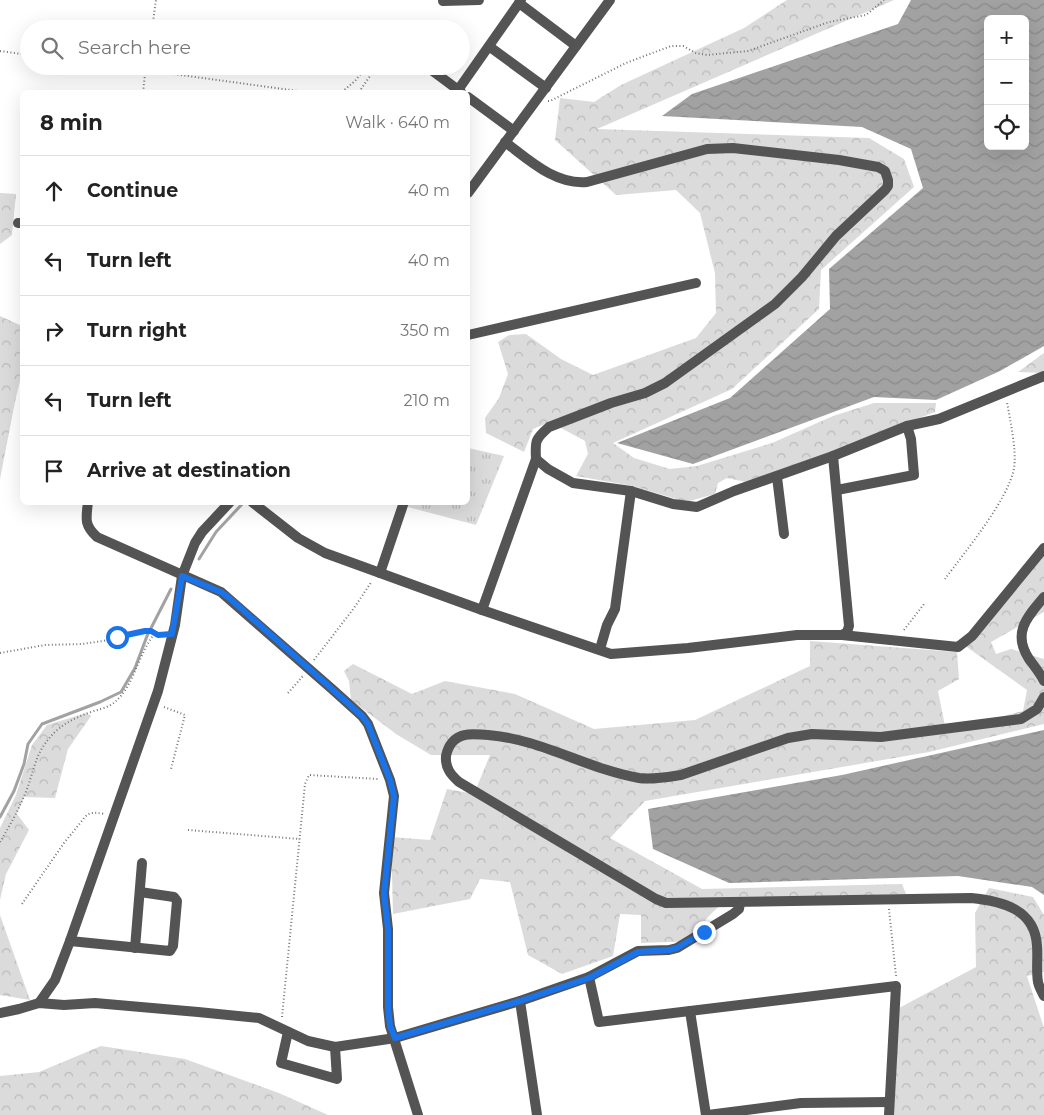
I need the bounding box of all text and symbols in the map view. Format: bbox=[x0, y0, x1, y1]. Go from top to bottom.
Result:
map controls bbox=[984, 15, 1029, 150]
button: + bbox=[984, 15, 1029, 60]
search box bbox=[20, 20, 470, 75]
icon: search bbox=[38, 34, 66, 62]
text: Search here bbox=[78, 36, 191, 59]
button: − bbox=[984, 60, 1029, 105]
button: locate bbox=[984, 105, 1029, 150]
text: 8 min bbox=[40, 110, 103, 135]
text: Walk · 640 m bbox=[345, 113, 450, 132]
icon: ahead bbox=[40, 177, 68, 205]
text: Continue bbox=[87, 179, 178, 202]
text: 40 m bbox=[408, 181, 450, 200]
icon: left bbox=[40, 247, 68, 275]
text: Turn left bbox=[87, 249, 172, 272]
text: 40 m bbox=[408, 251, 450, 270]
icon: right bbox=[40, 317, 68, 345]
text: Turn right bbox=[87, 319, 187, 342]
text: 350 m bbox=[400, 321, 450, 340]
icon: left bbox=[40, 387, 68, 415]
text: Turn left bbox=[87, 389, 172, 412]
text: 210 m bbox=[403, 391, 450, 410]
icon: arrive bbox=[40, 457, 68, 485]
text: Arrive at destination bbox=[87, 459, 291, 482]
route start bbox=[106, 626, 129, 649]
route end bbox=[693, 921, 716, 944]

